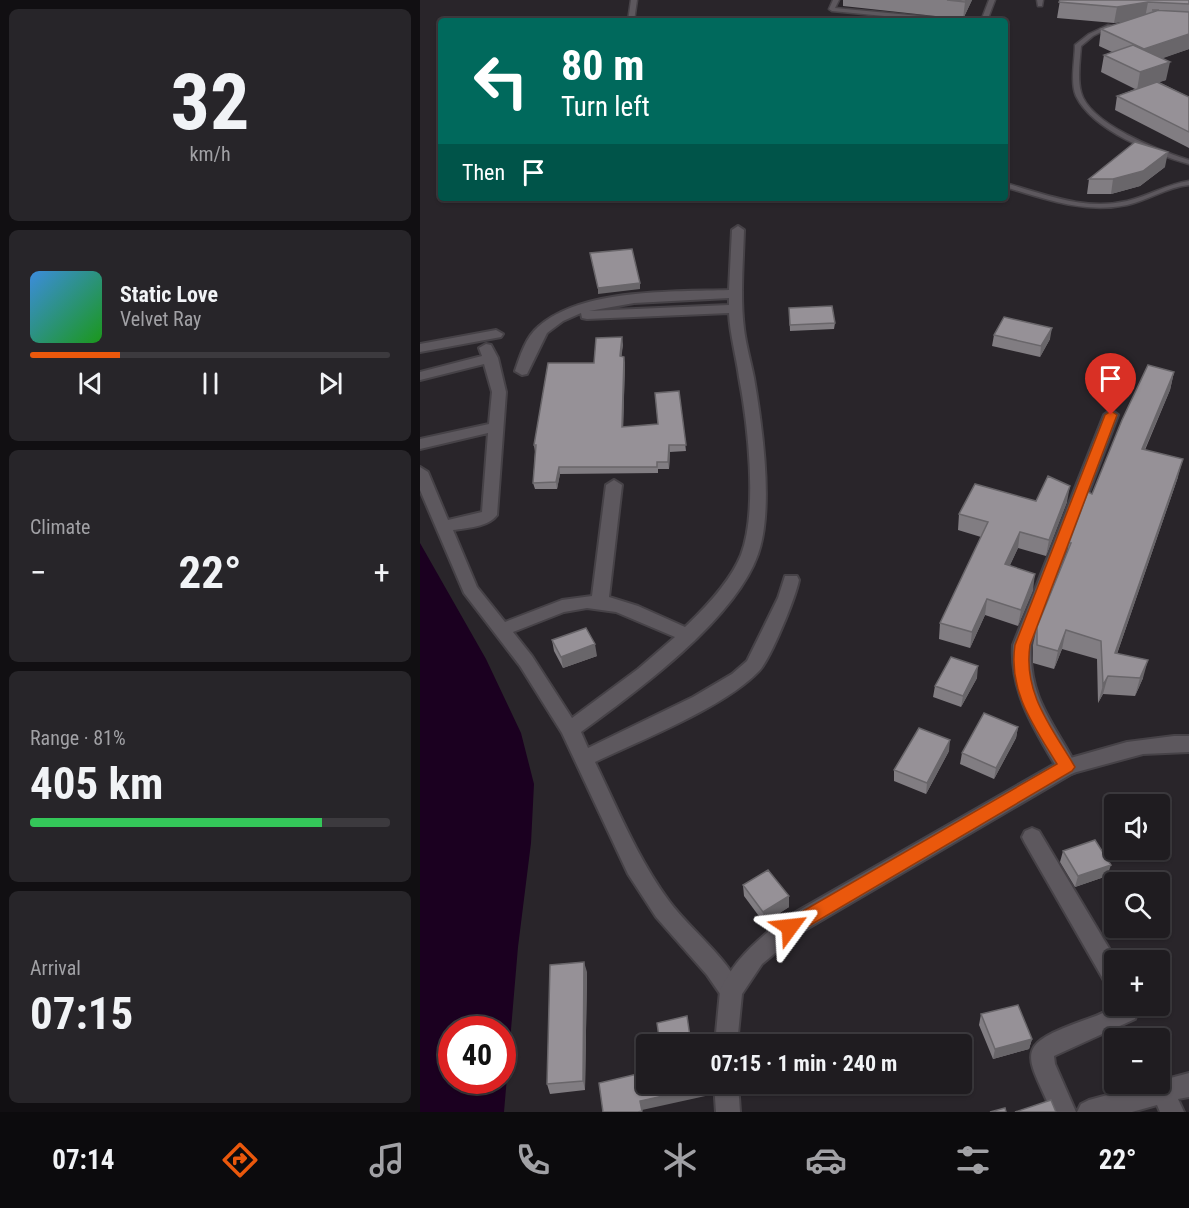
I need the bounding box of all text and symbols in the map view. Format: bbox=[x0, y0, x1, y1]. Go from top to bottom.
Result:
text: 80 m bbox=[561, 41, 644, 90]
icon: left bbox=[462, 42, 540, 120]
text: 32 bbox=[171, 57, 249, 148]
text: Turn left bbox=[561, 91, 650, 123]
text: km/h bbox=[189, 142, 231, 166]
icon: arrive bbox=[517, 156, 550, 189]
text: Then bbox=[462, 160, 505, 185]
text: Static Love bbox=[120, 282, 218, 307]
text: Velvet Ray bbox=[120, 307, 201, 331]
pin bbox=[1085, 353, 1136, 415]
icon: arrive bbox=[1094, 362, 1127, 395]
icon: previous bbox=[74, 367, 107, 400]
icon: pause bbox=[194, 367, 227, 400]
icon: next bbox=[314, 367, 347, 400]
text: Climate bbox=[30, 515, 90, 539]
text: 22° bbox=[179, 546, 242, 599]
text: − bbox=[30, 553, 47, 592]
text: + bbox=[374, 553, 390, 592]
text: Range · 81% bbox=[30, 726, 126, 750]
text: 405 km bbox=[30, 757, 163, 810]
map controls bbox=[1104, 794, 1170, 1094]
button: sound bbox=[1104, 794, 1170, 860]
button: search bbox=[1104, 872, 1170, 938]
position arrow bbox=[758, 895, 822, 959]
button: + bbox=[1104, 950, 1170, 1016]
text: Arrival bbox=[30, 956, 81, 980]
text: 07:15 bbox=[30, 987, 133, 1040]
speed limit sign: 40 bbox=[438, 1016, 516, 1094]
button: − bbox=[1104, 1028, 1170, 1094]
text: 07:15 · 1 min · 240 m bbox=[711, 1051, 897, 1076]
icon: directions bbox=[219, 1139, 261, 1181]
icon: music bbox=[366, 1139, 408, 1181]
icon: phone bbox=[512, 1139, 554, 1181]
icon: climate bbox=[659, 1139, 701, 1181]
icon: car bbox=[805, 1139, 847, 1181]
icon: filters bbox=[952, 1139, 994, 1181]
text: 07:14 bbox=[52, 1144, 114, 1176]
text: 22° bbox=[1099, 1144, 1137, 1176]

